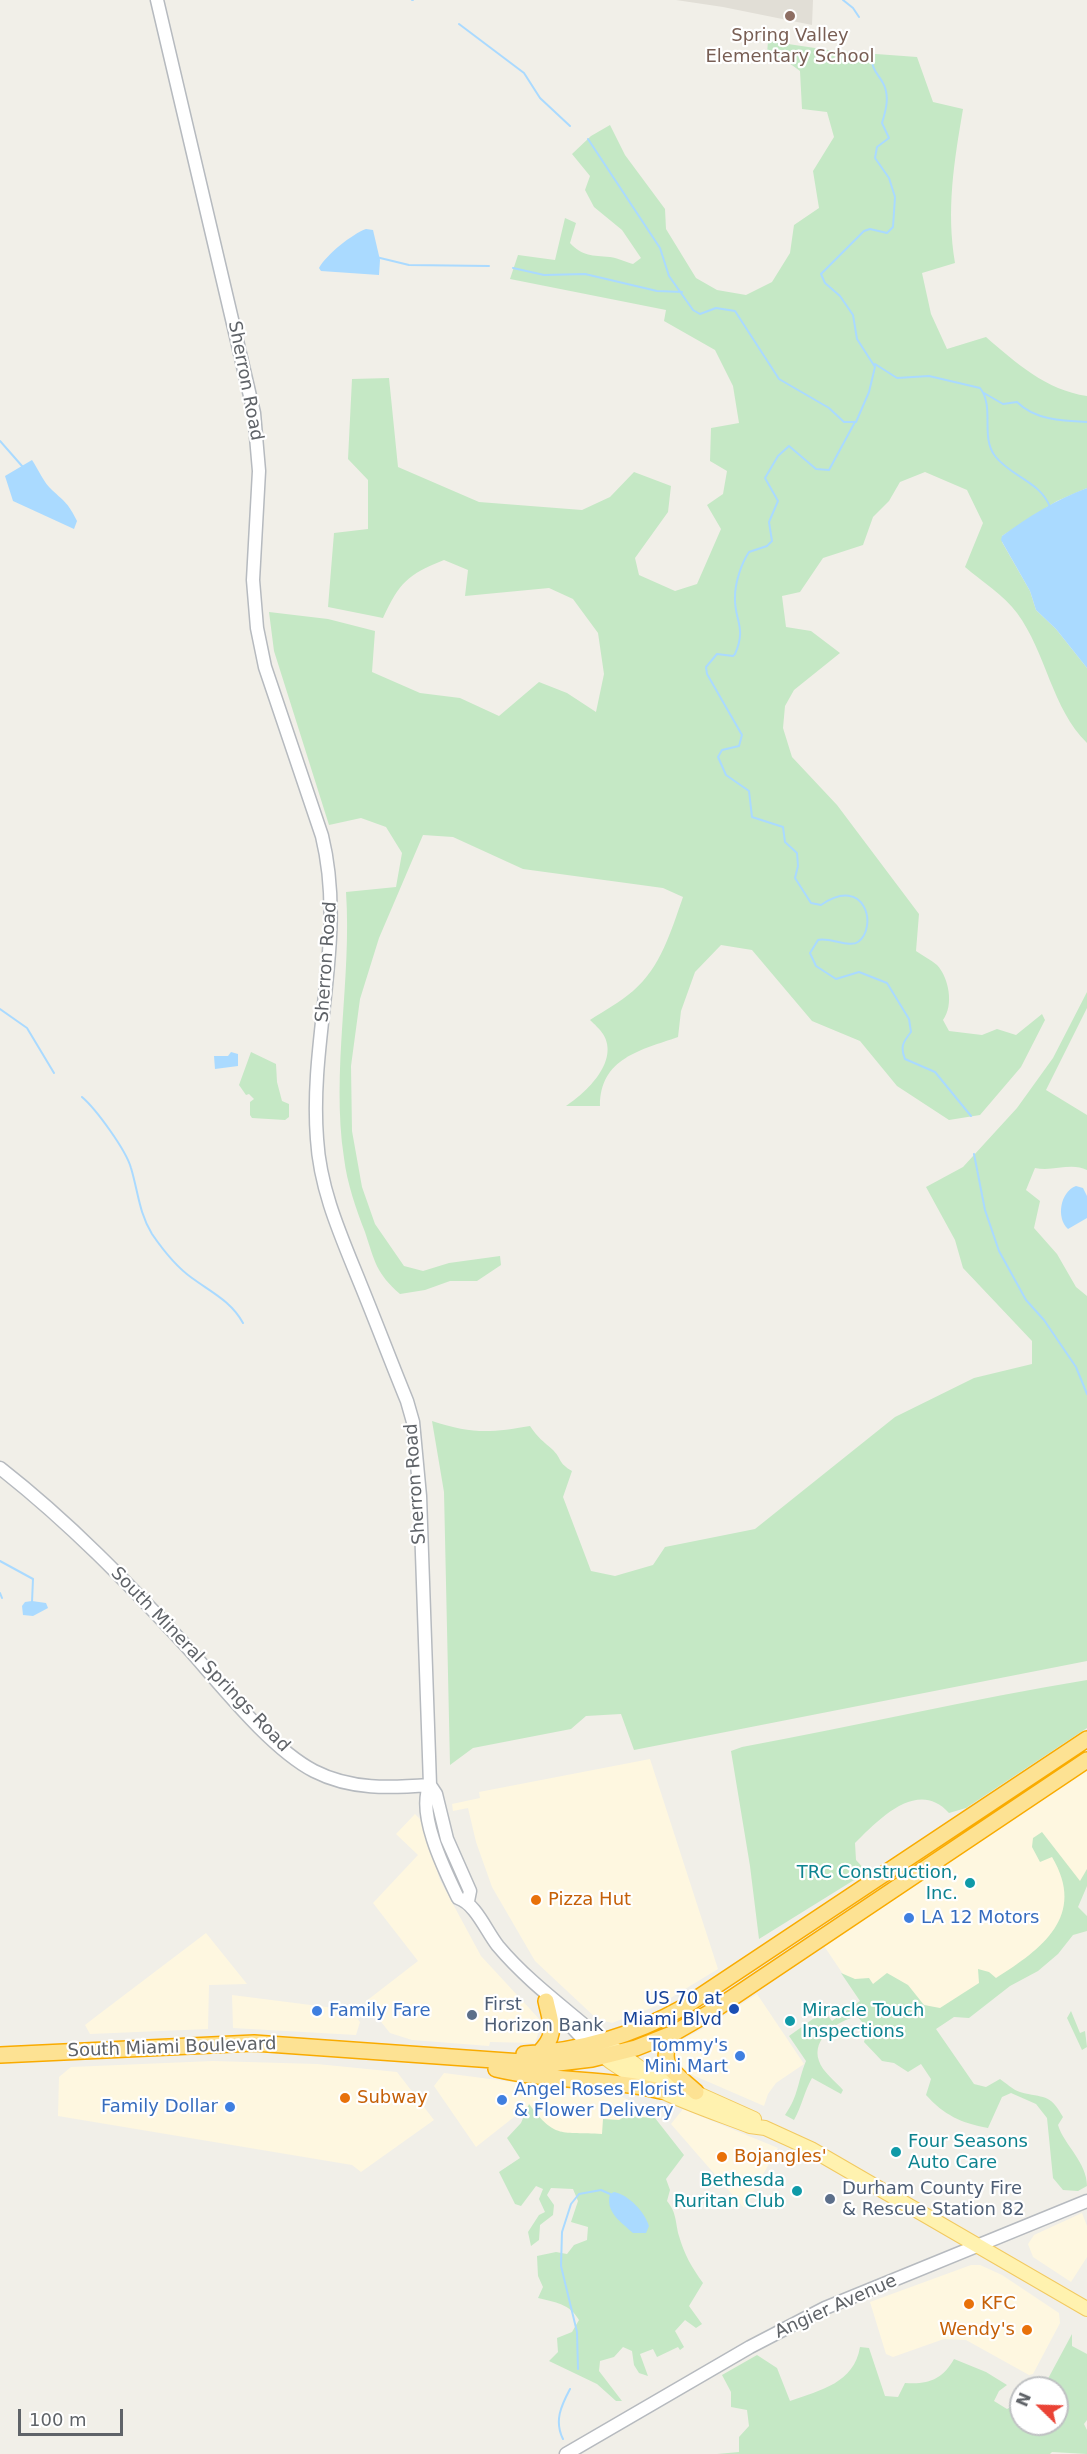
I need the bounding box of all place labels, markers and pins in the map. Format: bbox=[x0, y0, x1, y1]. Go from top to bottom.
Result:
marker: Spring Valley Elementary School bbox=[783, 9, 797, 23]
place label: Spring Valley Elementary School bbox=[705, 25, 875, 68]
place label: TRC Construction, Inc. bbox=[797, 1862, 958, 1904]
marker: TRC Construction, Inc. bbox=[963, 1876, 977, 1890]
place label: Pizza Hut bbox=[548, 1889, 631, 1911]
marker: Pizza Hut bbox=[529, 1893, 543, 1907]
place label: LA 12 Motors bbox=[921, 1907, 1039, 1929]
marker: LA 12 Motors bbox=[902, 1911, 916, 1925]
place label: US 70 at Miami Blvd bbox=[623, 1988, 722, 2030]
place label: First Horizon Bank bbox=[484, 1994, 604, 2036]
place label: Family Fare bbox=[329, 2000, 430, 2022]
place label: Miracle Touch Inspections bbox=[802, 2000, 924, 2042]
marker: US 70 at Miami Blvd bbox=[727, 2002, 741, 2016]
marker: Family Fare bbox=[310, 2004, 324, 2018]
marker: First Horizon Bank bbox=[465, 2008, 479, 2022]
marker: Miracle Touch Inspections bbox=[783, 2014, 797, 2028]
place label: Tommy's Mini Mart bbox=[644, 2035, 728, 2078]
marker: Tommy's Mini Mart bbox=[733, 2049, 747, 2063]
place label: Angel Roses Florist & Flower Delivery bbox=[514, 2079, 684, 2122]
place label: Subway bbox=[357, 2087, 428, 2109]
marker: Subway bbox=[338, 2091, 352, 2105]
marker: Angel Roses Florist & Flower Delivery bbox=[495, 2093, 509, 2107]
place label: Family Dollar bbox=[101, 2096, 218, 2118]
marker: Family Dollar bbox=[223, 2100, 237, 2114]
place label: Four Seasons Auto Care bbox=[908, 2131, 1028, 2174]
marker: Four Seasons Auto Care bbox=[889, 2145, 903, 2159]
place label: Bojangles' bbox=[734, 2146, 827, 2168]
marker: Bojangles' bbox=[715, 2150, 729, 2164]
place label: Bethesda Ruritan Club bbox=[674, 2170, 785, 2212]
place label: Durham County Fire & Rescue Station 82 bbox=[842, 2178, 1025, 2220]
marker: Bethesda Ruritan Club bbox=[790, 2184, 804, 2198]
marker: Durham County Fire & Rescue Station 82 bbox=[823, 2192, 837, 2206]
place label: KFC bbox=[981, 2293, 1016, 2315]
marker: KFC bbox=[962, 2297, 976, 2311]
place label: Wendy's bbox=[939, 2319, 1015, 2341]
marker: Wendy's bbox=[1020, 2323, 1034, 2337]

